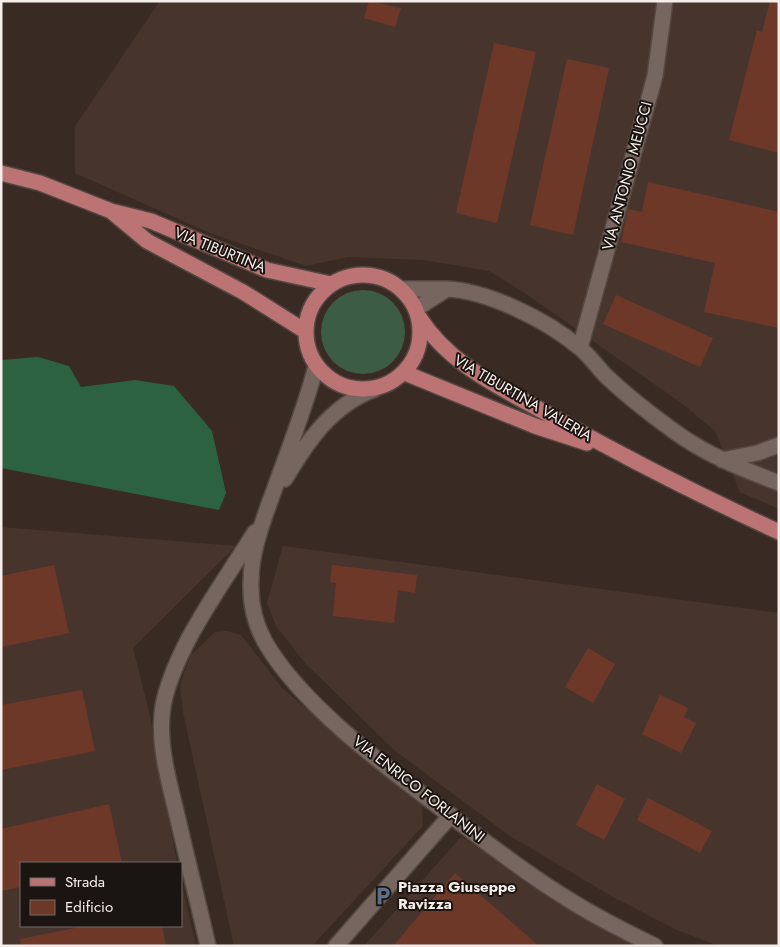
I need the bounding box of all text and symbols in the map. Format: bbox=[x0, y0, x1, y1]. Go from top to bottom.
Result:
street label: VIA ANTONIO MEUCCI bbox=[597, 99, 657, 253]
street label: VIA TIBURTINA bbox=[171, 222, 269, 278]
street label: VIA TIBURTINA VALERIA bbox=[450, 349, 596, 447]
street label: VIA ENRICO FORLANINI bbox=[348, 730, 490, 848]
legend bbox=[20, 862, 182, 927]
text: Strada bbox=[65, 871, 105, 893]
place label: Piazza Giuseppe Ravizza bbox=[398, 876, 516, 915]
parking icon: Piazza Giuseppe Ravizza bbox=[372, 885, 394, 907]
text: Edificio bbox=[65, 896, 113, 918]

